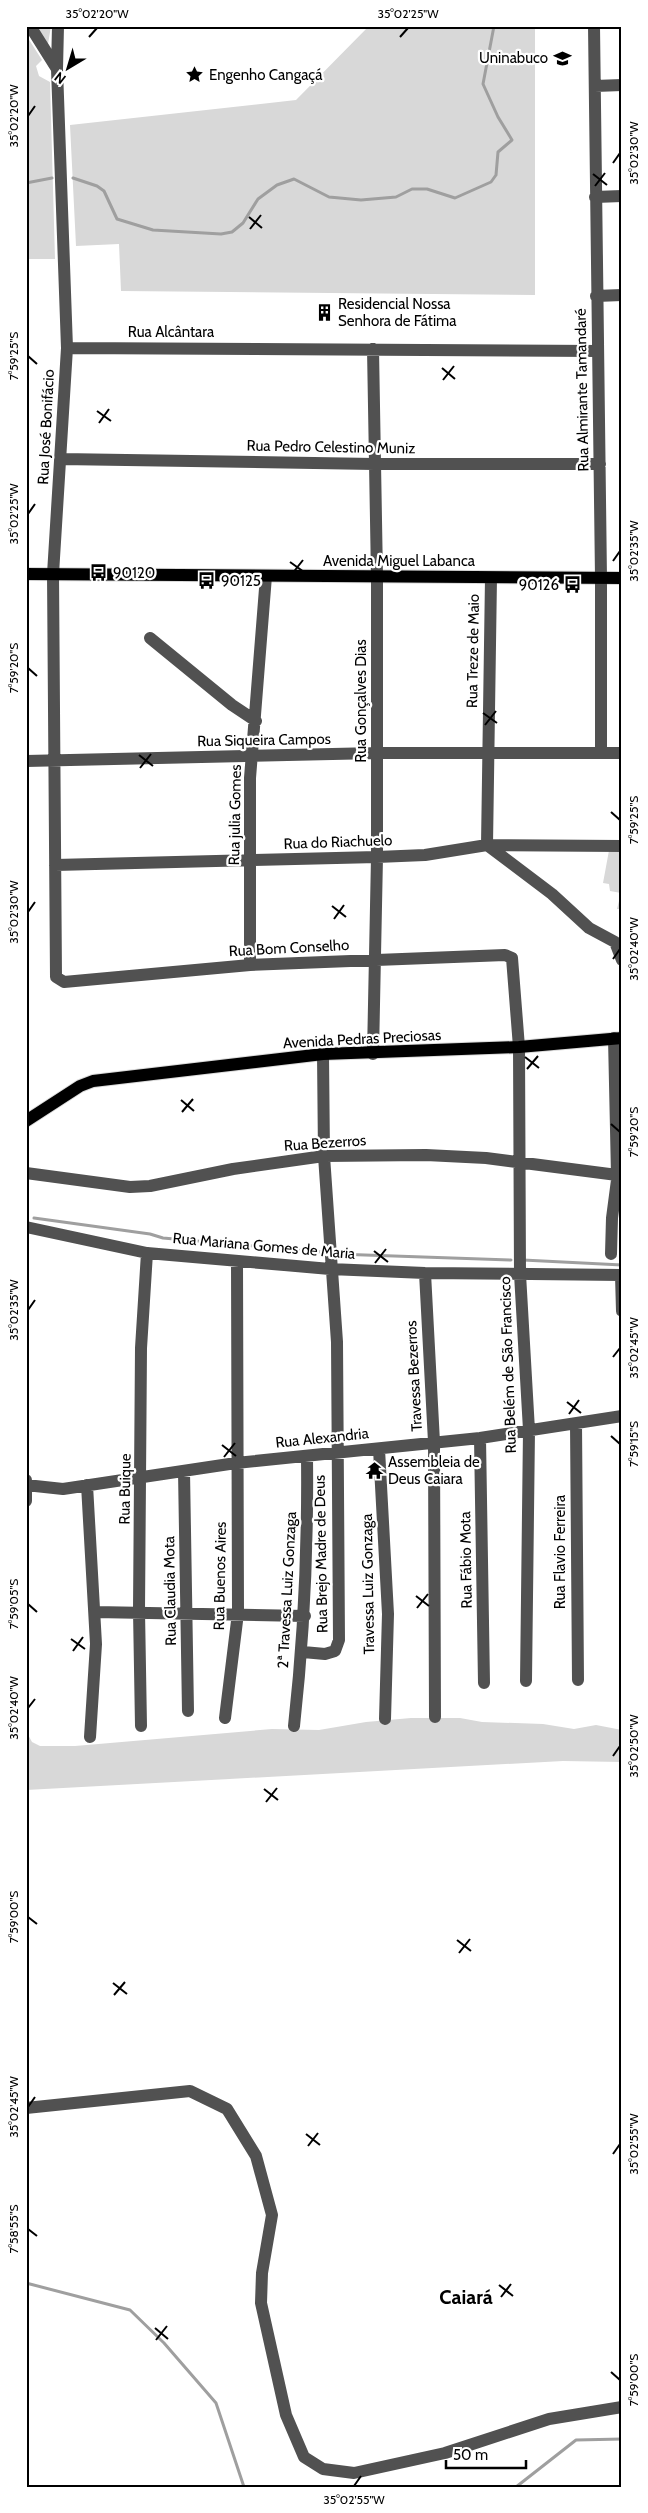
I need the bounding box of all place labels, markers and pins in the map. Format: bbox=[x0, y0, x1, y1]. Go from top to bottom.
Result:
school or university icon: Uninabuco bbox=[552, 48, 572, 68]
place label: Uninabuco bbox=[479, 49, 548, 67]
place icon: Engenho Cangaçá bbox=[185, 65, 205, 85]
place label: Engenho Cangaçá bbox=[209, 66, 323, 84]
place label: Residencial Nossa Senhora de Fátima bbox=[338, 295, 457, 330]
building icon: Residencial Nossa Senhora de Fátima bbox=[314, 303, 334, 323]
bus stop icon: 90120 bbox=[89, 563, 109, 583]
place label: 90120 bbox=[113, 564, 155, 582]
bus stop icon: 90125 bbox=[197, 571, 217, 591]
place label: 90125 bbox=[221, 572, 261, 590]
bus stop icon: 90126 bbox=[563, 575, 583, 595]
place label: 90126 bbox=[519, 576, 559, 594]
place label: Assembleia de Deus Caiara bbox=[388, 1453, 480, 1488]
temple icon: Assembleia de Deus Caiara bbox=[364, 1461, 384, 1481]

